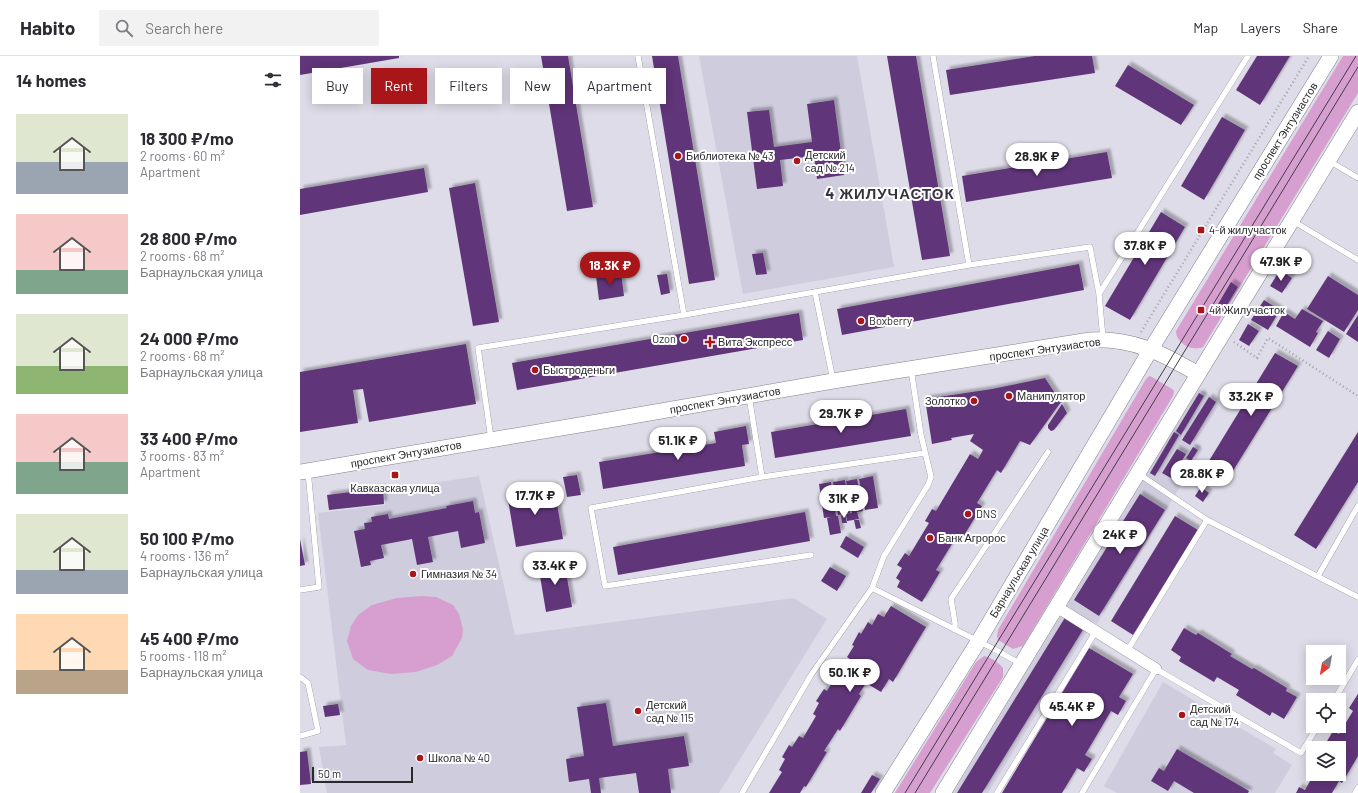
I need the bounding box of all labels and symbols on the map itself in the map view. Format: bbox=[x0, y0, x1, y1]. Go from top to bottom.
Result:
street label: проспект Энтузиастов bbox=[1249, 80, 1320, 182]
pin: 28.9K ₽ bbox=[1000, 143, 1074, 177]
place label: Детский сад № 214 bbox=[805, 148, 855, 174]
place label: Библиотека № 43 bbox=[686, 149, 774, 162]
marker: Библиотека № 43 bbox=[673, 151, 683, 161]
marker: Детский сад № 214 bbox=[792, 156, 802, 166]
district label: 4 ЖИЛУЧАСТОК bbox=[825, 184, 955, 202]
place label: 4-й жилучасток bbox=[1209, 223, 1287, 236]
marker: 4-й жилучасток bbox=[1196, 225, 1206, 235]
pin: 37.8K ₽ bbox=[1108, 232, 1182, 266]
pin: 47.9K ₽ bbox=[1244, 248, 1318, 282]
pin: 18.3K ₽ bbox=[573, 252, 647, 286]
place label: 4й Жилучасток bbox=[1209, 303, 1285, 316]
marker: 4й Жилучасток bbox=[1196, 305, 1206, 315]
place label: Boxberry bbox=[869, 314, 912, 327]
marker: Boxberry bbox=[856, 316, 866, 326]
place label: Ozon bbox=[652, 332, 676, 345]
marker: Ozon bbox=[679, 334, 689, 344]
street label: проспект Энтузиастов bbox=[988, 334, 1102, 363]
place label: Вита Экспресс bbox=[718, 335, 793, 348]
marker: Вита Экспресс bbox=[705, 337, 715, 347]
place label: Быстроденьги bbox=[543, 363, 615, 376]
marker: Быстроденьги bbox=[530, 365, 540, 375]
street label: проспект Энтузиастов bbox=[669, 383, 781, 416]
pin: 33.2K ₽ bbox=[1214, 383, 1288, 417]
place label: Манипулятор bbox=[1017, 389, 1085, 402]
marker: Манипулятор bbox=[1004, 391, 1014, 401]
place label: Золотко bbox=[925, 394, 966, 407]
marker: Золотко bbox=[969, 396, 979, 406]
pin: 29.7K ₽ bbox=[804, 400, 878, 434]
pin: 51.1K ₽ bbox=[641, 427, 715, 461]
street label: проспект Энтузиастов bbox=[350, 437, 462, 470]
pin: 28.8K ₽ bbox=[1165, 460, 1239, 494]
marker: Кавказская улица bbox=[390, 470, 400, 480]
place label: Кавказская улица bbox=[350, 481, 441, 494]
pin: 17.7K ₽ bbox=[498, 482, 572, 516]
pin: 31K ₽ bbox=[816, 485, 872, 519]
place label: DNS bbox=[976, 507, 997, 520]
marker: DNS bbox=[963, 509, 973, 519]
pin: 24K ₽ bbox=[1092, 521, 1148, 555]
street label: Барнаульская улица bbox=[986, 523, 1051, 620]
place label: Банк Агророс bbox=[938, 531, 1006, 544]
marker: Банк Агророс bbox=[925, 533, 935, 543]
pin: 33.4K ₽ bbox=[518, 552, 592, 586]
place label: Гимназия № 34 bbox=[421, 567, 497, 580]
marker: Гимназия № 34 bbox=[408, 569, 418, 579]
north arrow bbox=[1306, 645, 1346, 685]
pin: 50.1K ₽ bbox=[813, 659, 887, 693]
pin: 45.4K ₽ bbox=[1035, 693, 1109, 727]
place label: Детский сад № 115 bbox=[646, 698, 694, 724]
place label: Детский сад № 174 bbox=[1190, 702, 1239, 728]
marker: Детский сад № 115 bbox=[633, 706, 643, 716]
marker: Детский сад № 174 bbox=[1177, 710, 1187, 720]
place label: Школа № 40 bbox=[428, 751, 490, 764]
marker: Школа № 40 bbox=[415, 753, 425, 763]
scale bar bbox=[312, 765, 413, 784]

